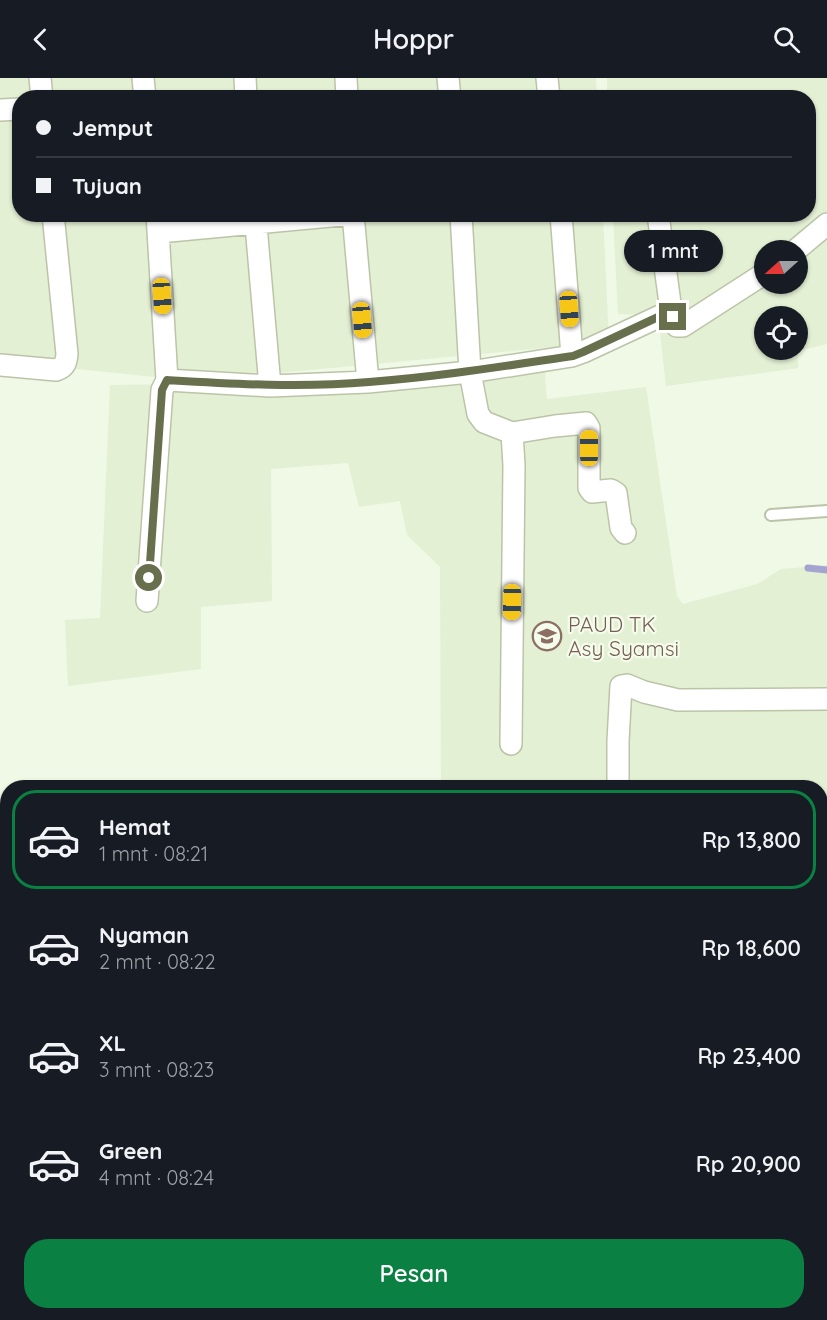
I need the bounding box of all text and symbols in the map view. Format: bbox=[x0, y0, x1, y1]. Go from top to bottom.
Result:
text: Hoppr bbox=[373, 22, 454, 56]
icon: back bbox=[24, 23, 57, 56]
icon: search bbox=[770, 23, 803, 56]
text: Jemput bbox=[72, 114, 153, 142]
text: Tujuan bbox=[72, 172, 142, 200]
callout: 1 mnt bbox=[624, 230, 722, 272]
text: 1 mnt bbox=[648, 238, 699, 263]
north arrow bbox=[754, 240, 808, 294]
map controls bbox=[754, 240, 808, 360]
car bbox=[152, 277, 172, 315]
car bbox=[559, 290, 579, 328]
car bbox=[351, 301, 373, 339]
route end bbox=[659, 303, 686, 330]
button: locate bbox=[754, 306, 808, 360]
car bbox=[580, 430, 598, 466]
route start bbox=[135, 564, 162, 591]
car bbox=[503, 584, 521, 620]
place label: PAUD TK Asy Syamsi bbox=[568, 611, 679, 661]
school or university icon: PAUD TK Asy Syamsi bbox=[531, 620, 563, 652]
icon: car bbox=[27, 813, 81, 867]
text: Hemat bbox=[99, 813, 171, 841]
text: Rp 13,800 bbox=[702, 826, 801, 854]
text: 1 mnt · 08:21 bbox=[99, 841, 208, 866]
icon: car bbox=[27, 921, 81, 975]
text: Nyaman bbox=[99, 921, 189, 949]
text: Rp 18,600 bbox=[702, 934, 801, 962]
text: 2 mnt · 08:22 bbox=[99, 949, 216, 974]
icon: car bbox=[27, 1029, 81, 1083]
text: XL bbox=[99, 1029, 126, 1057]
text: Rp 23,400 bbox=[697, 1042, 801, 1070]
text: 3 mnt · 08:23 bbox=[99, 1057, 214, 1082]
icon: car bbox=[27, 1137, 81, 1191]
text: Green bbox=[99, 1137, 162, 1165]
text: Rp 20,900 bbox=[696, 1150, 801, 1178]
text: 4 mnt · 08:24 bbox=[99, 1165, 214, 1190]
button: Pesan bbox=[24, 1239, 804, 1308]

